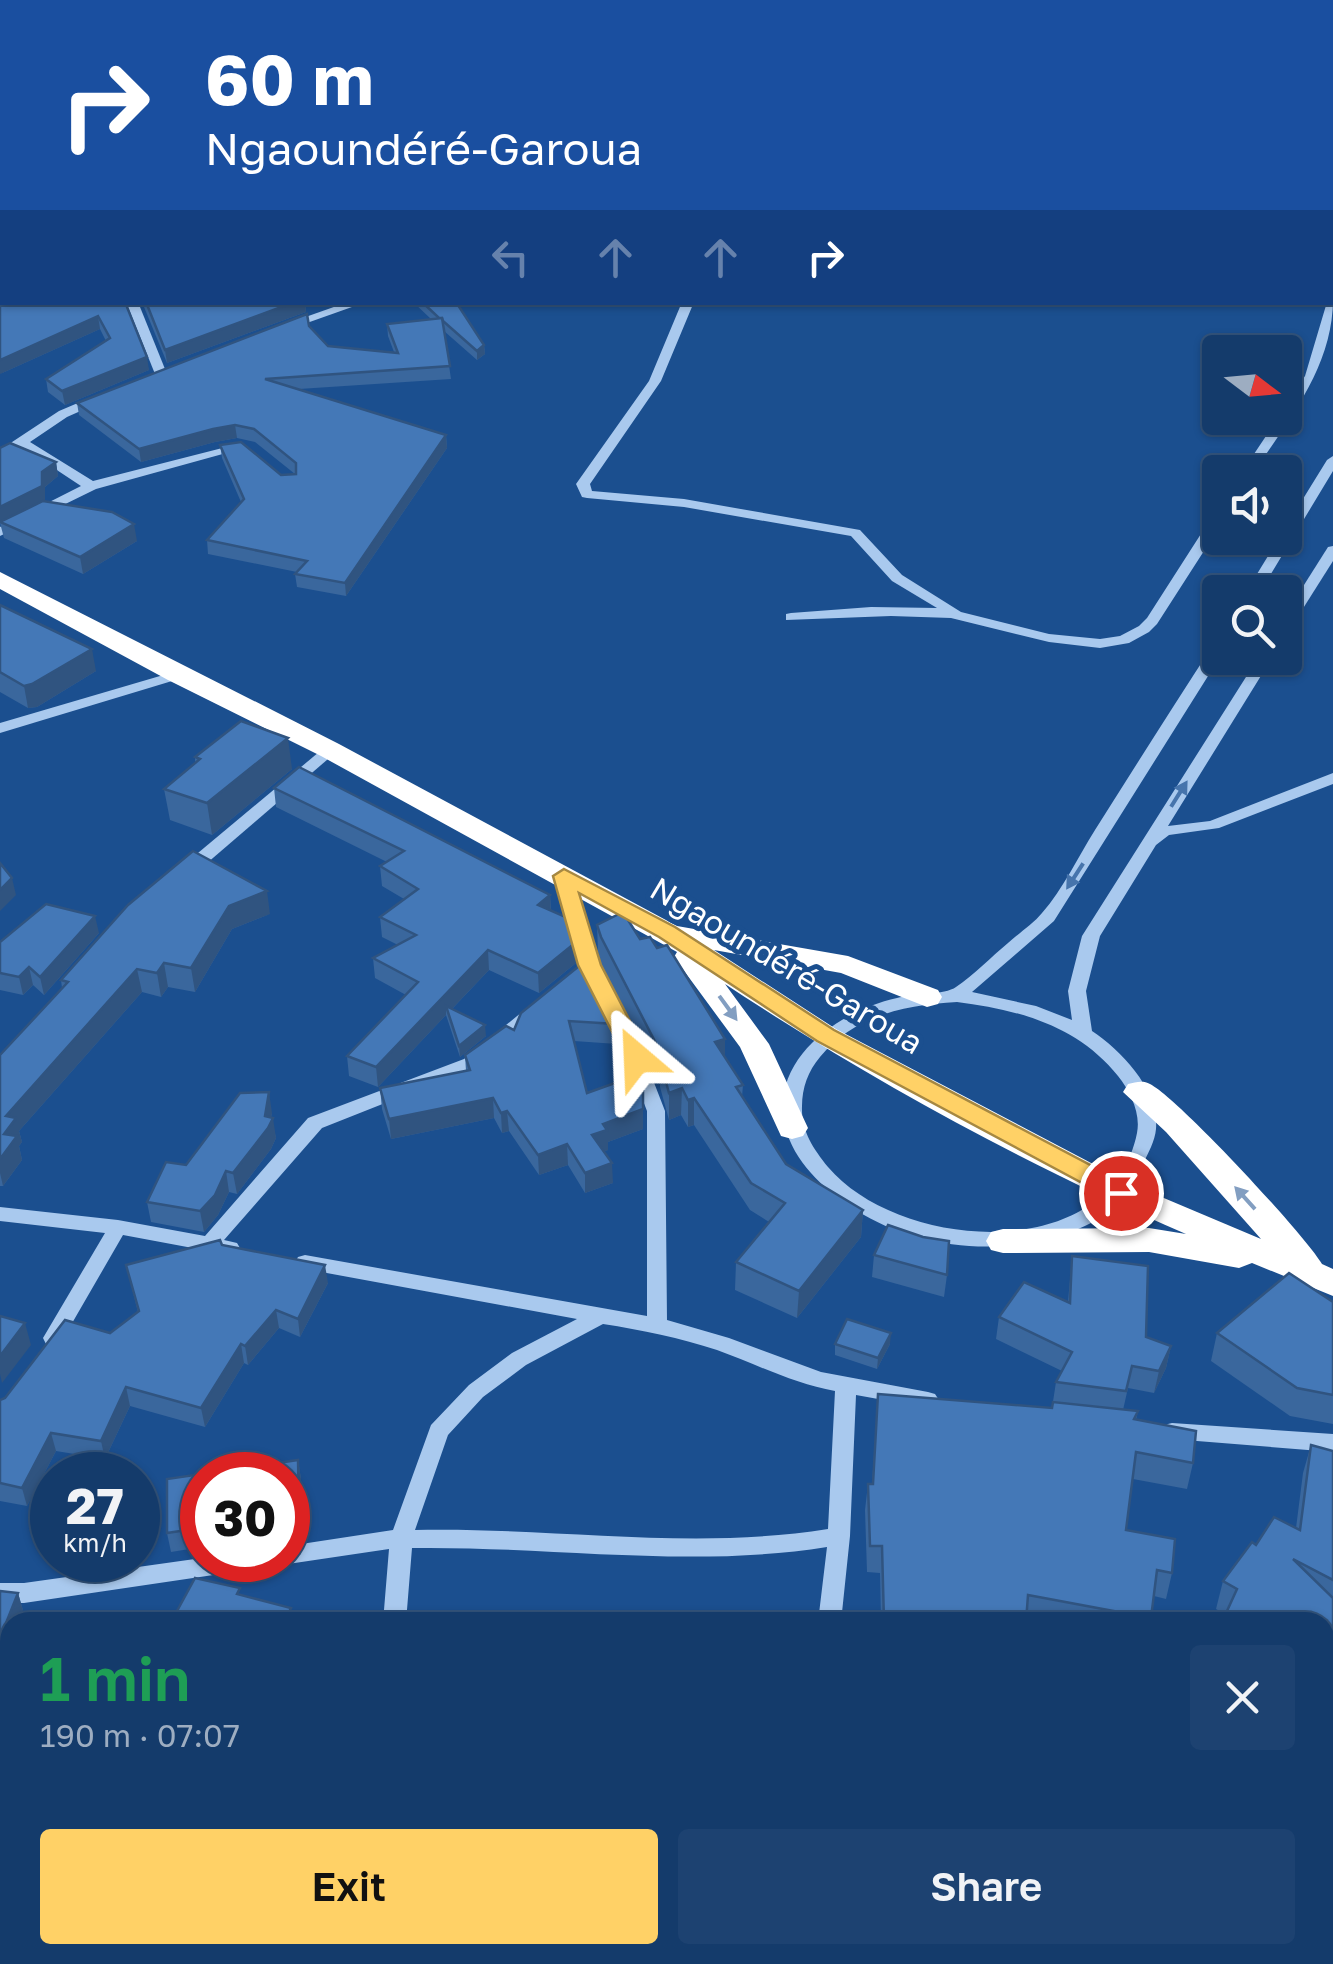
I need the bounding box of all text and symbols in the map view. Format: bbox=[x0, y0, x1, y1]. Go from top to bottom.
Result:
text: 60 m bbox=[205, 36, 374, 120]
icon: right bbox=[40, 40, 170, 170]
text: Ngaoundéré-Garoua bbox=[205, 121, 642, 175]
icon: left bbox=[483, 230, 538, 285]
icon: ahead bbox=[588, 230, 643, 285]
icon: ahead bbox=[693, 230, 748, 285]
icon: right bbox=[798, 230, 853, 285]
north arrow bbox=[1202, 335, 1302, 435]
map controls bbox=[1202, 335, 1302, 675]
button: sound bbox=[1202, 455, 1302, 555]
button: search bbox=[1202, 575, 1302, 675]
one-way arrow bbox=[1169, 780, 1188, 807]
one-way arrow bbox=[1067, 863, 1085, 890]
street label: Ngaoundéré-Garoua bbox=[644, 869, 930, 1061]
one-way arrow bbox=[718, 995, 738, 1021]
position arrow bbox=[585, 1006, 689, 1110]
pin bbox=[1079, 1151, 1164, 1236]
icon: arrive bbox=[1094, 1166, 1149, 1221]
one-way arrow bbox=[1234, 1186, 1257, 1210]
speed limit sign: 30 bbox=[180, 1452, 310, 1582]
text: 27 bbox=[66, 1475, 124, 1535]
text: km/h bbox=[63, 1527, 127, 1558]
text: 1 min bbox=[40, 1642, 190, 1714]
button: close bbox=[1190, 1645, 1295, 1750]
text: 190 m · 07:07 bbox=[40, 1716, 240, 1754]
button: Exit bbox=[40, 1829, 658, 1944]
button: Share bbox=[678, 1829, 1295, 1944]

